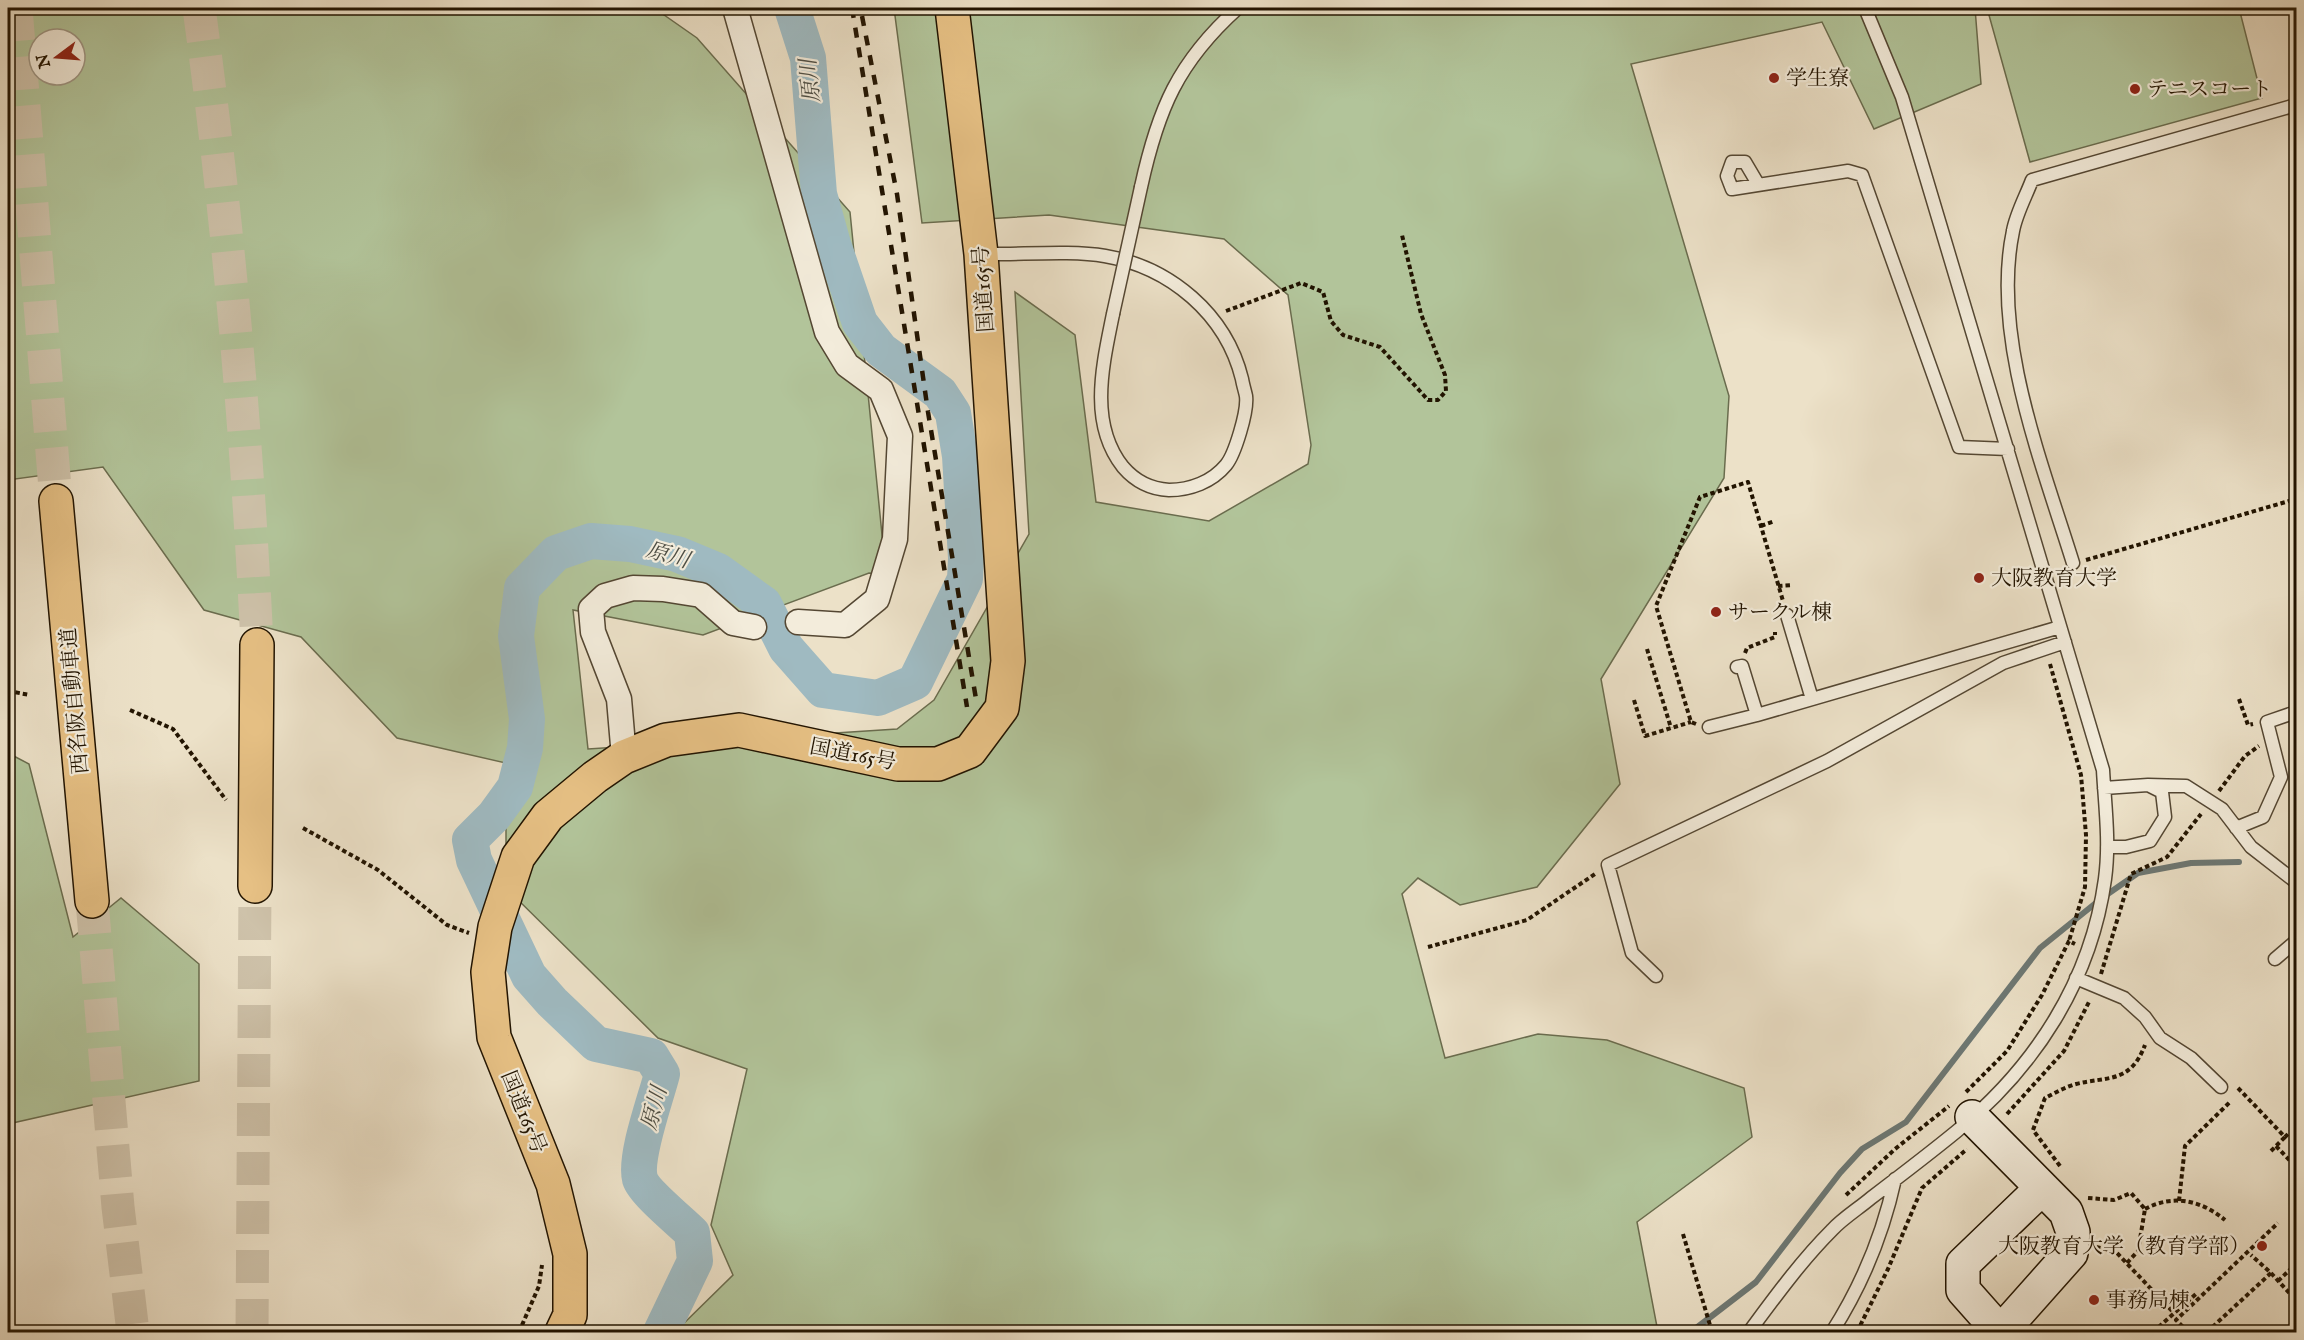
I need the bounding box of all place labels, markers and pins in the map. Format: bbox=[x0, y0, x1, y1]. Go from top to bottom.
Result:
place label: 学生寮 bbox=[1786, 66, 1849, 93]
marker: 学生寮 bbox=[1767, 71, 1781, 85]
place label: テニスコート bbox=[2147, 77, 2272, 104]
marker: テニスコート bbox=[2128, 82, 2142, 96]
place label: 大阪教育大学 bbox=[1991, 566, 2117, 593]
marker: 大阪教育大学 bbox=[1972, 571, 1986, 585]
place label: サークル棟 bbox=[1728, 600, 1832, 627]
marker: サークル棟 bbox=[1709, 605, 1723, 619]
place label: 大阪教育大学（教育学部） bbox=[1998, 1234, 2250, 1261]
marker: 大阪教育大学（教育学部） bbox=[2255, 1239, 2269, 1253]
place label: 事務局棟 bbox=[2106, 1288, 2190, 1315]
marker: 事務局棟 bbox=[2087, 1293, 2101, 1307]

